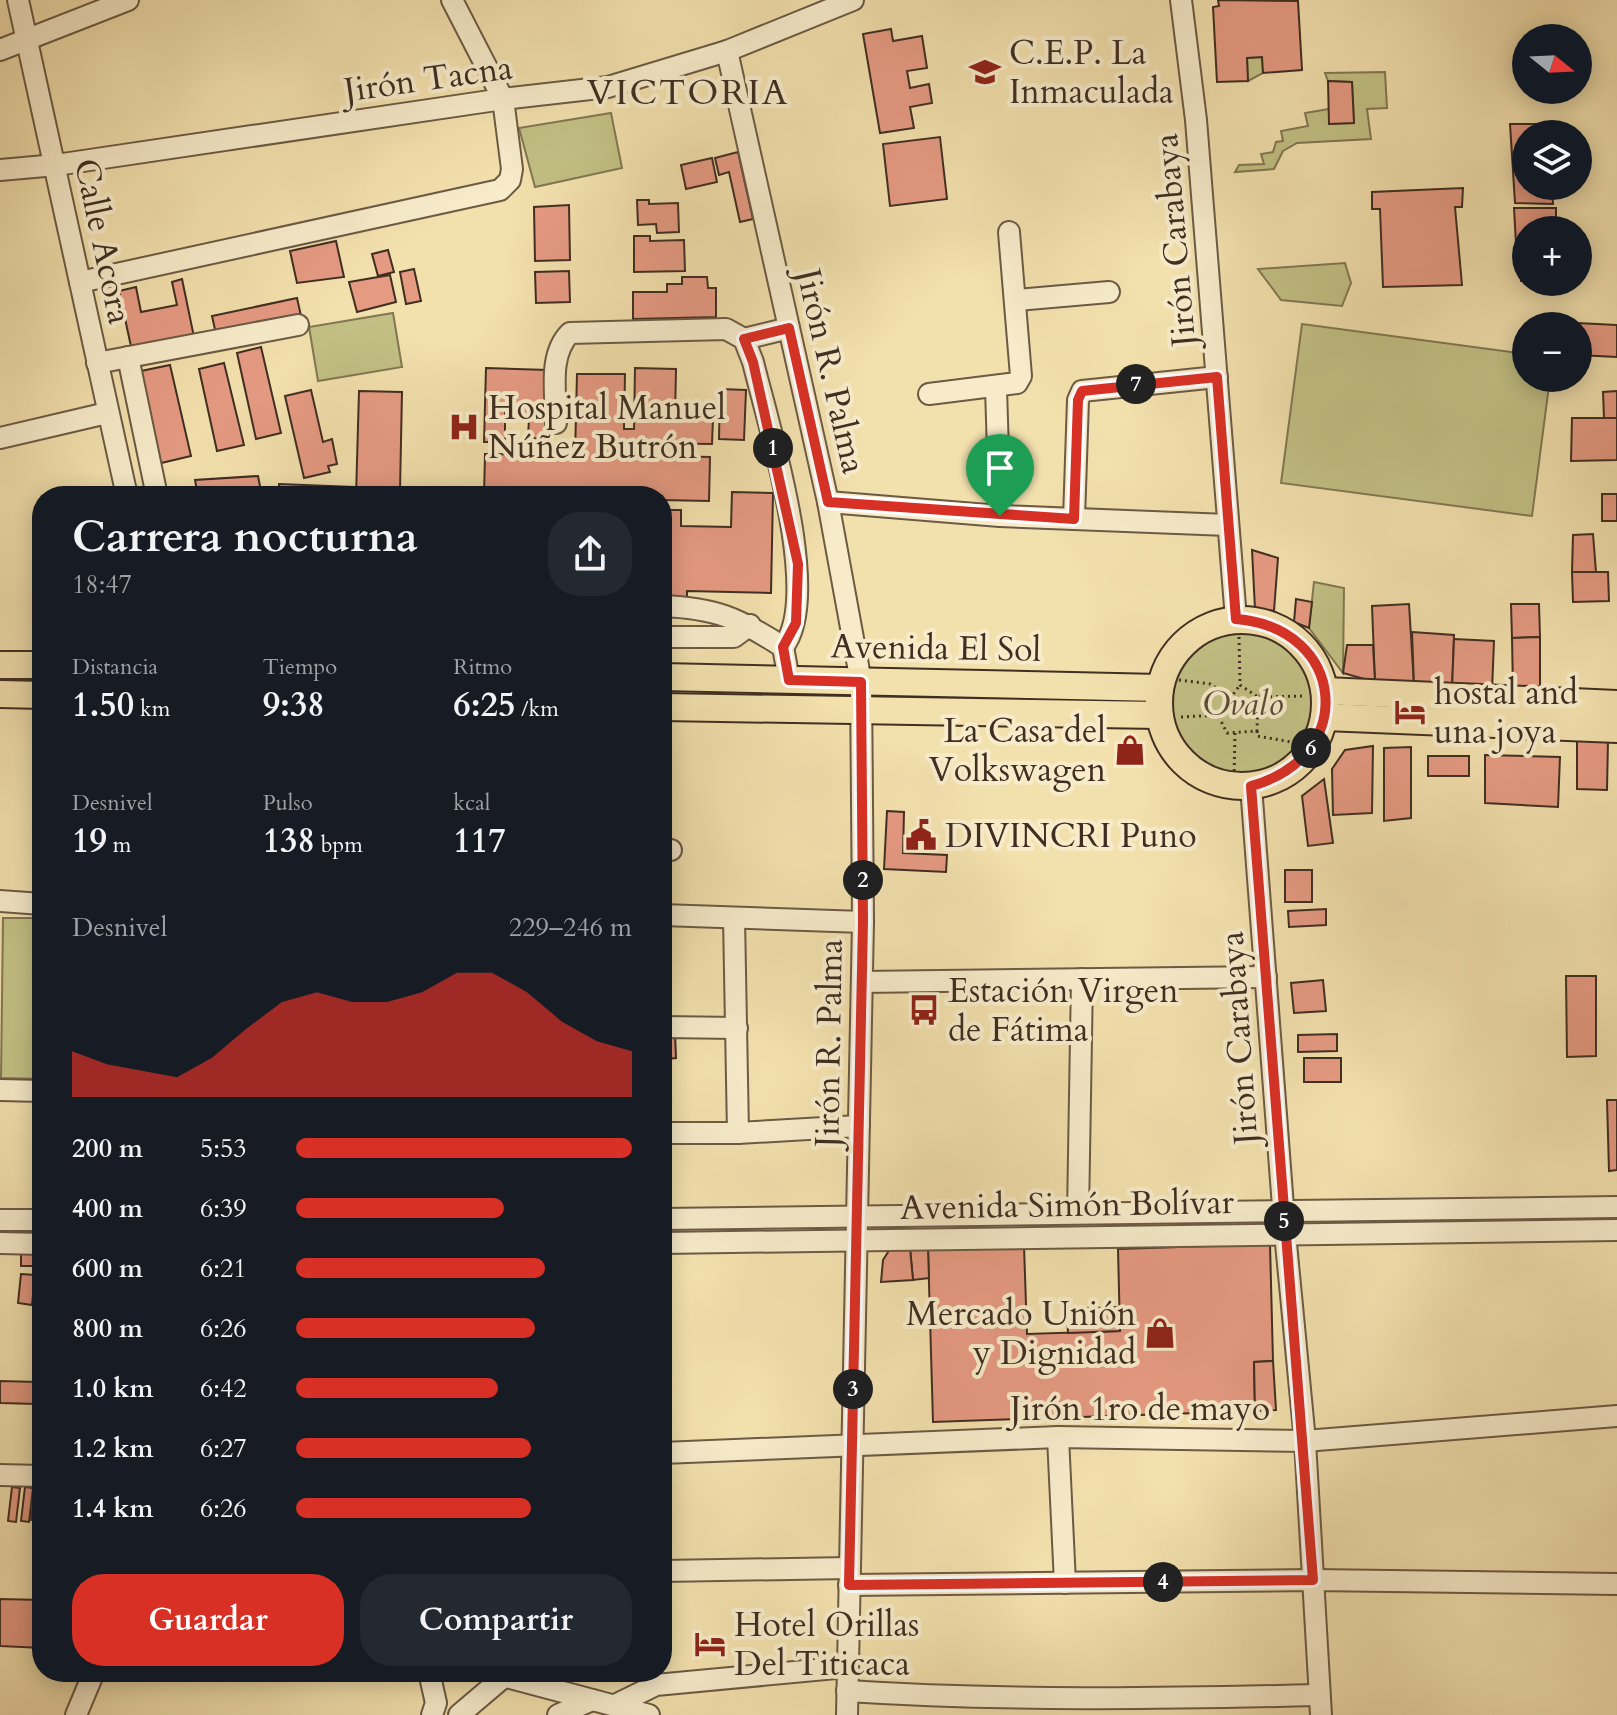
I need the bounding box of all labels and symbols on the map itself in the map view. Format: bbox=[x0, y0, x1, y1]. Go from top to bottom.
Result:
north arrow bbox=[1512, 24, 1592, 104]
place label: C.E.P. La Inmaculada bbox=[1009, 30, 1174, 115]
street label: Jirón Tacna bbox=[336, 44, 516, 114]
school or university icon: C.E.P. La Inmaculada bbox=[968, 55, 1002, 89]
district label: VICTORIA bbox=[587, 68, 789, 117]
street label: Jirón Carabaya bbox=[1143, 131, 1208, 353]
street label: Calle Acora bbox=[63, 154, 143, 328]
street label: Jirón R. Palma bbox=[784, 260, 877, 478]
pin: 7 bbox=[1116, 364, 1156, 404]
place label: Hospital Manuel Núñez Butrón bbox=[488, 385, 726, 470]
hospital icon: Hospital Manuel Núñez Butrón bbox=[447, 410, 481, 444]
pin: 1 bbox=[753, 428, 793, 468]
pin bbox=[966, 434, 1034, 516]
street label: Avenida El Sol bbox=[830, 623, 1042, 673]
place label: hostal and una joya bbox=[1434, 670, 1578, 755]
park label: Ovalo bbox=[1202, 681, 1284, 727]
hotel icon: hostal and una joya bbox=[1393, 695, 1427, 729]
place label: La Casa del Volkswagen bbox=[929, 708, 1106, 793]
pin: 6 bbox=[1291, 728, 1331, 768]
shop icon: La Casa del Volkswagen bbox=[1113, 733, 1147, 767]
place label: DIVINCRI Puno bbox=[945, 813, 1197, 859]
public building icon: DIVINCRI Puno bbox=[904, 818, 938, 852]
pin: 2 bbox=[843, 860, 883, 900]
street label: Jirón Carabaya bbox=[1209, 929, 1270, 1151]
street label: Jirón R. Palma bbox=[804, 938, 854, 1153]
place label: Estación Virgen de Fátima bbox=[948, 968, 1178, 1053]
bus stop icon: Estación Virgen de Fátima bbox=[907, 993, 941, 1027]
street label: Avenida Simón Bolívar bbox=[900, 1179, 1235, 1231]
pin: 5 bbox=[1264, 1201, 1304, 1241]
place label: Mercado Unión y Dignidad bbox=[906, 1291, 1136, 1376]
shop icon: Mercado Unión y Dignidad bbox=[1143, 1316, 1177, 1350]
pin: 3 bbox=[833, 1369, 873, 1409]
street label: Jirón 1ro de mayo bbox=[1005, 1386, 1270, 1432]
pin: 4 bbox=[1143, 1562, 1183, 1602]
place label: Hotel Orillas Del Titicaca bbox=[734, 1602, 919, 1687]
hotel icon: Hotel Orillas Del Titicaca bbox=[693, 1627, 727, 1661]

